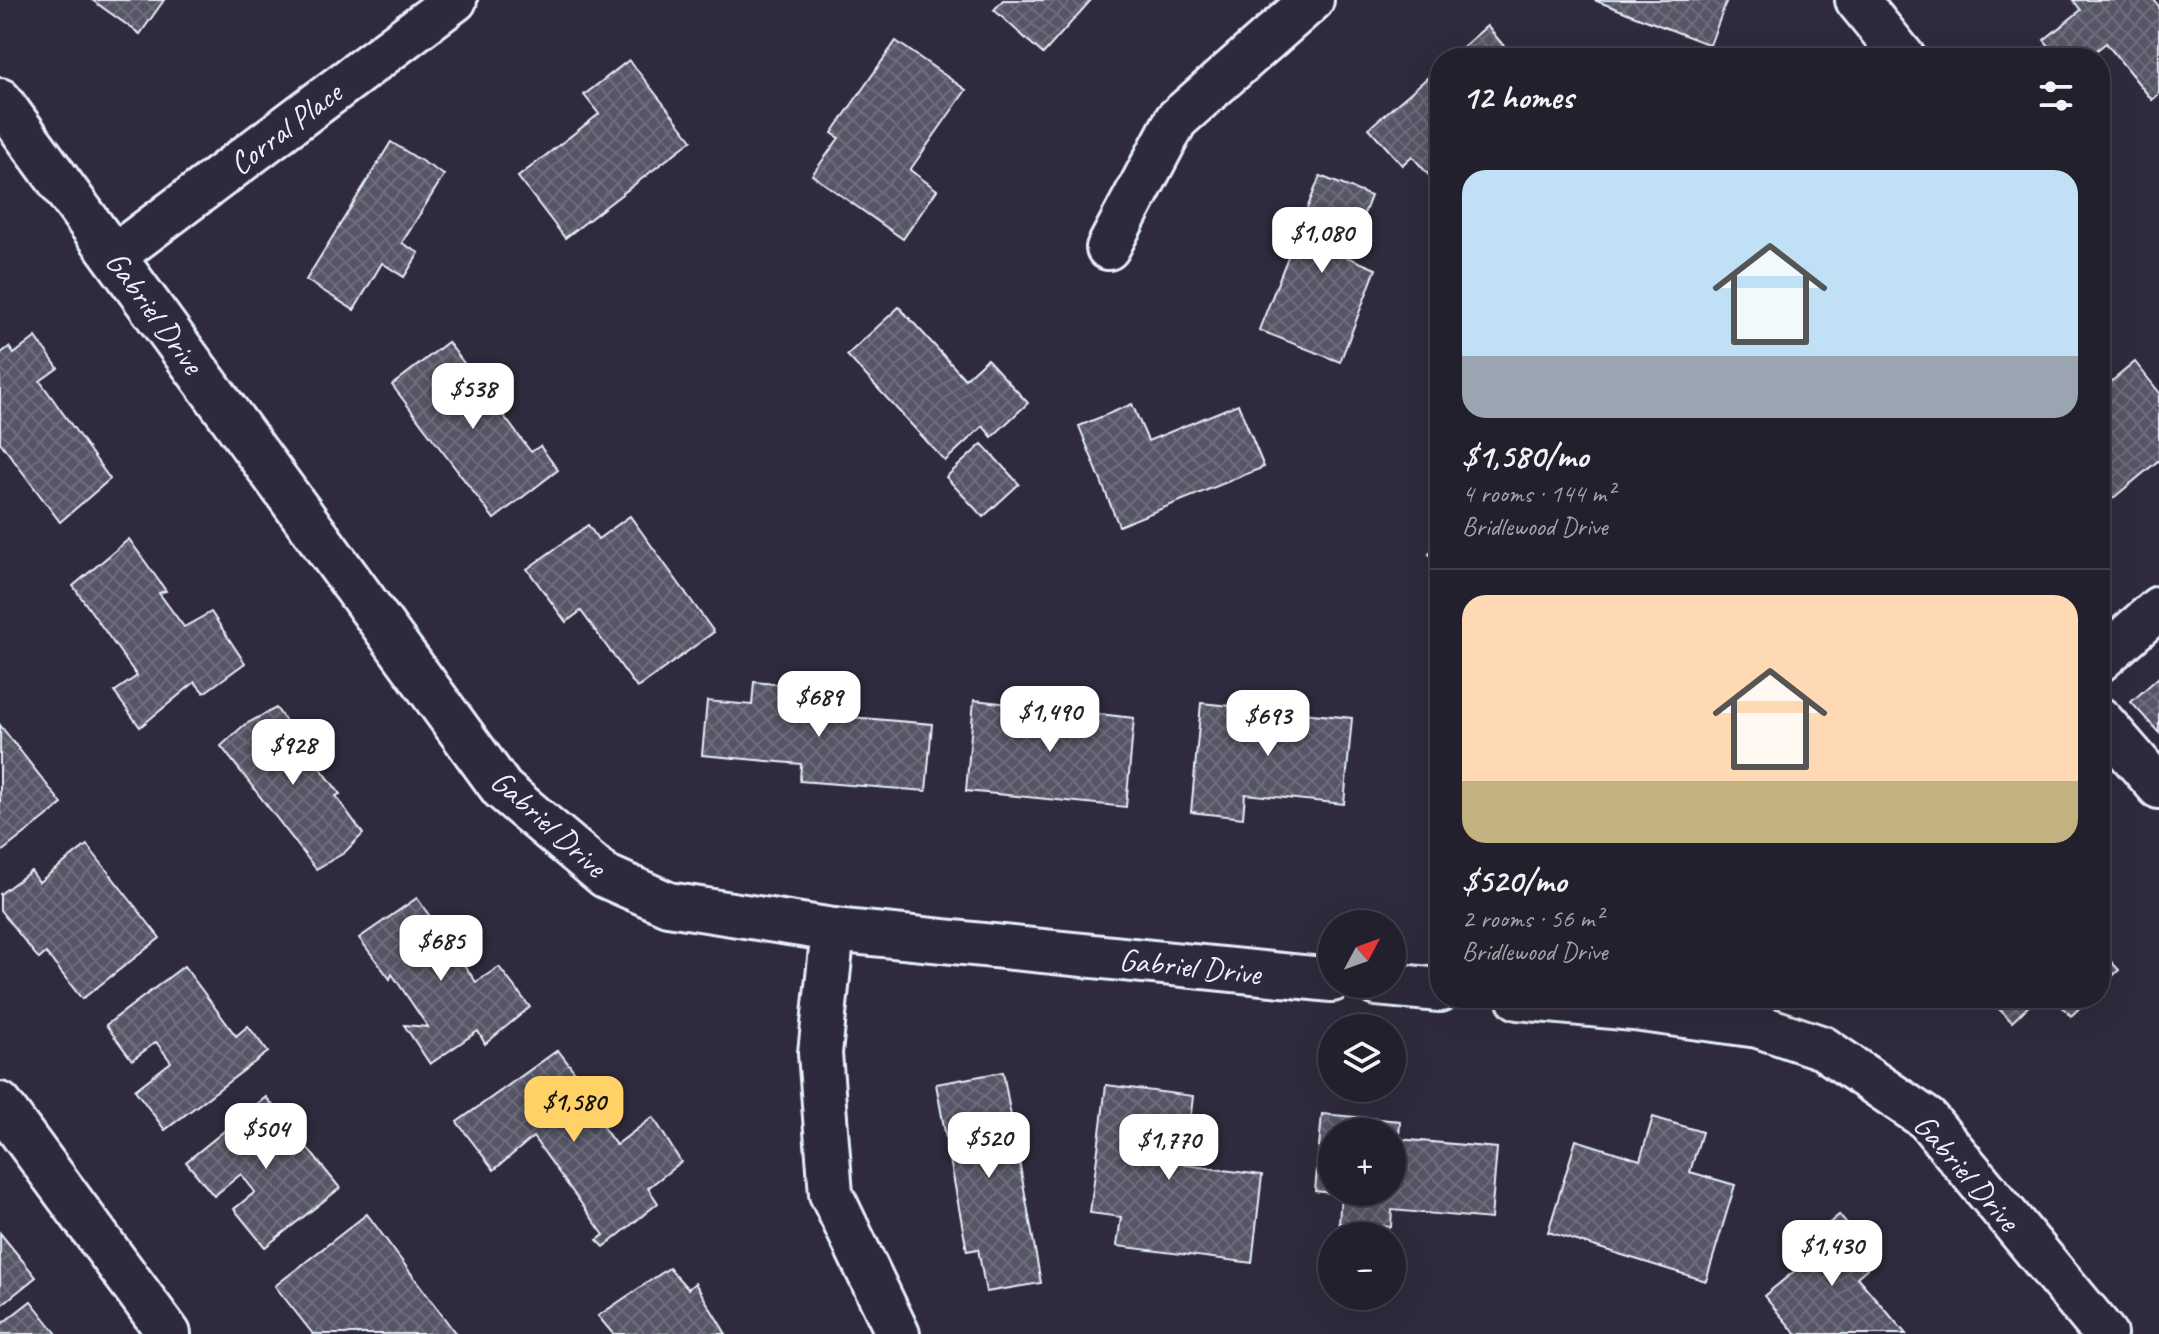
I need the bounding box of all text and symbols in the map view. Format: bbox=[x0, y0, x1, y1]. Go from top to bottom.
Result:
street label: Corral Place bbox=[221, 71, 352, 184]
icon: filters bbox=[2034, 74, 2078, 118]
text: 12 homes bbox=[1462, 75, 1573, 118]
pin: $1,080 bbox=[1257, 207, 1387, 275]
text: $1,080 bbox=[1290, 216, 1354, 249]
icon: home bbox=[1698, 222, 1842, 366]
street label: Gabriel Drive bbox=[96, 243, 214, 384]
pin: $538 bbox=[426, 363, 520, 431]
text: $538 bbox=[450, 372, 496, 405]
text: $1,580/mo bbox=[1462, 434, 1588, 477]
text: 4 rooms · 144 m² bbox=[1462, 477, 1614, 510]
text: Bridlewood Drive bbox=[1462, 510, 1608, 543]
icon: home bbox=[1698, 647, 1842, 791]
pin: $689 bbox=[772, 671, 866, 739]
text: $689 bbox=[795, 680, 843, 713]
pin: $1,490 bbox=[985, 686, 1115, 754]
pin: $693 bbox=[1221, 690, 1315, 758]
text: $1,490 bbox=[1018, 695, 1082, 728]
text: $693 bbox=[1244, 699, 1292, 732]
pin: $928 bbox=[246, 719, 340, 787]
text: $928 bbox=[270, 728, 316, 761]
street label: Gabriel Drive bbox=[482, 761, 617, 888]
text: $520/mo bbox=[1462, 859, 1566, 902]
text: 2 rooms · 56 m² bbox=[1462, 902, 1603, 935]
north arrow bbox=[1318, 910, 1406, 998]
map controls bbox=[1318, 910, 1406, 1310]
pin: $685 bbox=[394, 915, 488, 983]
text: $685 bbox=[418, 924, 464, 957]
text: Bridlewood Drive bbox=[1462, 935, 1608, 968]
street label: Gabriel Drive bbox=[1117, 939, 1265, 995]
button: layers bbox=[1318, 1014, 1406, 1102]
pin: $1,580 bbox=[509, 1076, 639, 1144]
text: $1,580 bbox=[542, 1085, 606, 1118]
pin: $504 bbox=[219, 1103, 313, 1171]
street label: Gabriel Drive bbox=[1905, 1105, 2030, 1241]
text: $504 bbox=[243, 1112, 289, 1145]
pin: $520 bbox=[942, 1112, 1036, 1180]
pin: $1,770 bbox=[1104, 1114, 1234, 1182]
button: + bbox=[1318, 1118, 1406, 1206]
text: $520 bbox=[966, 1121, 1012, 1154]
text: $1,770 bbox=[1137, 1123, 1201, 1156]
pin: $1,430 bbox=[1767, 1220, 1897, 1288]
button: − bbox=[1318, 1222, 1406, 1310]
text: $1,430 bbox=[1800, 1229, 1864, 1262]

